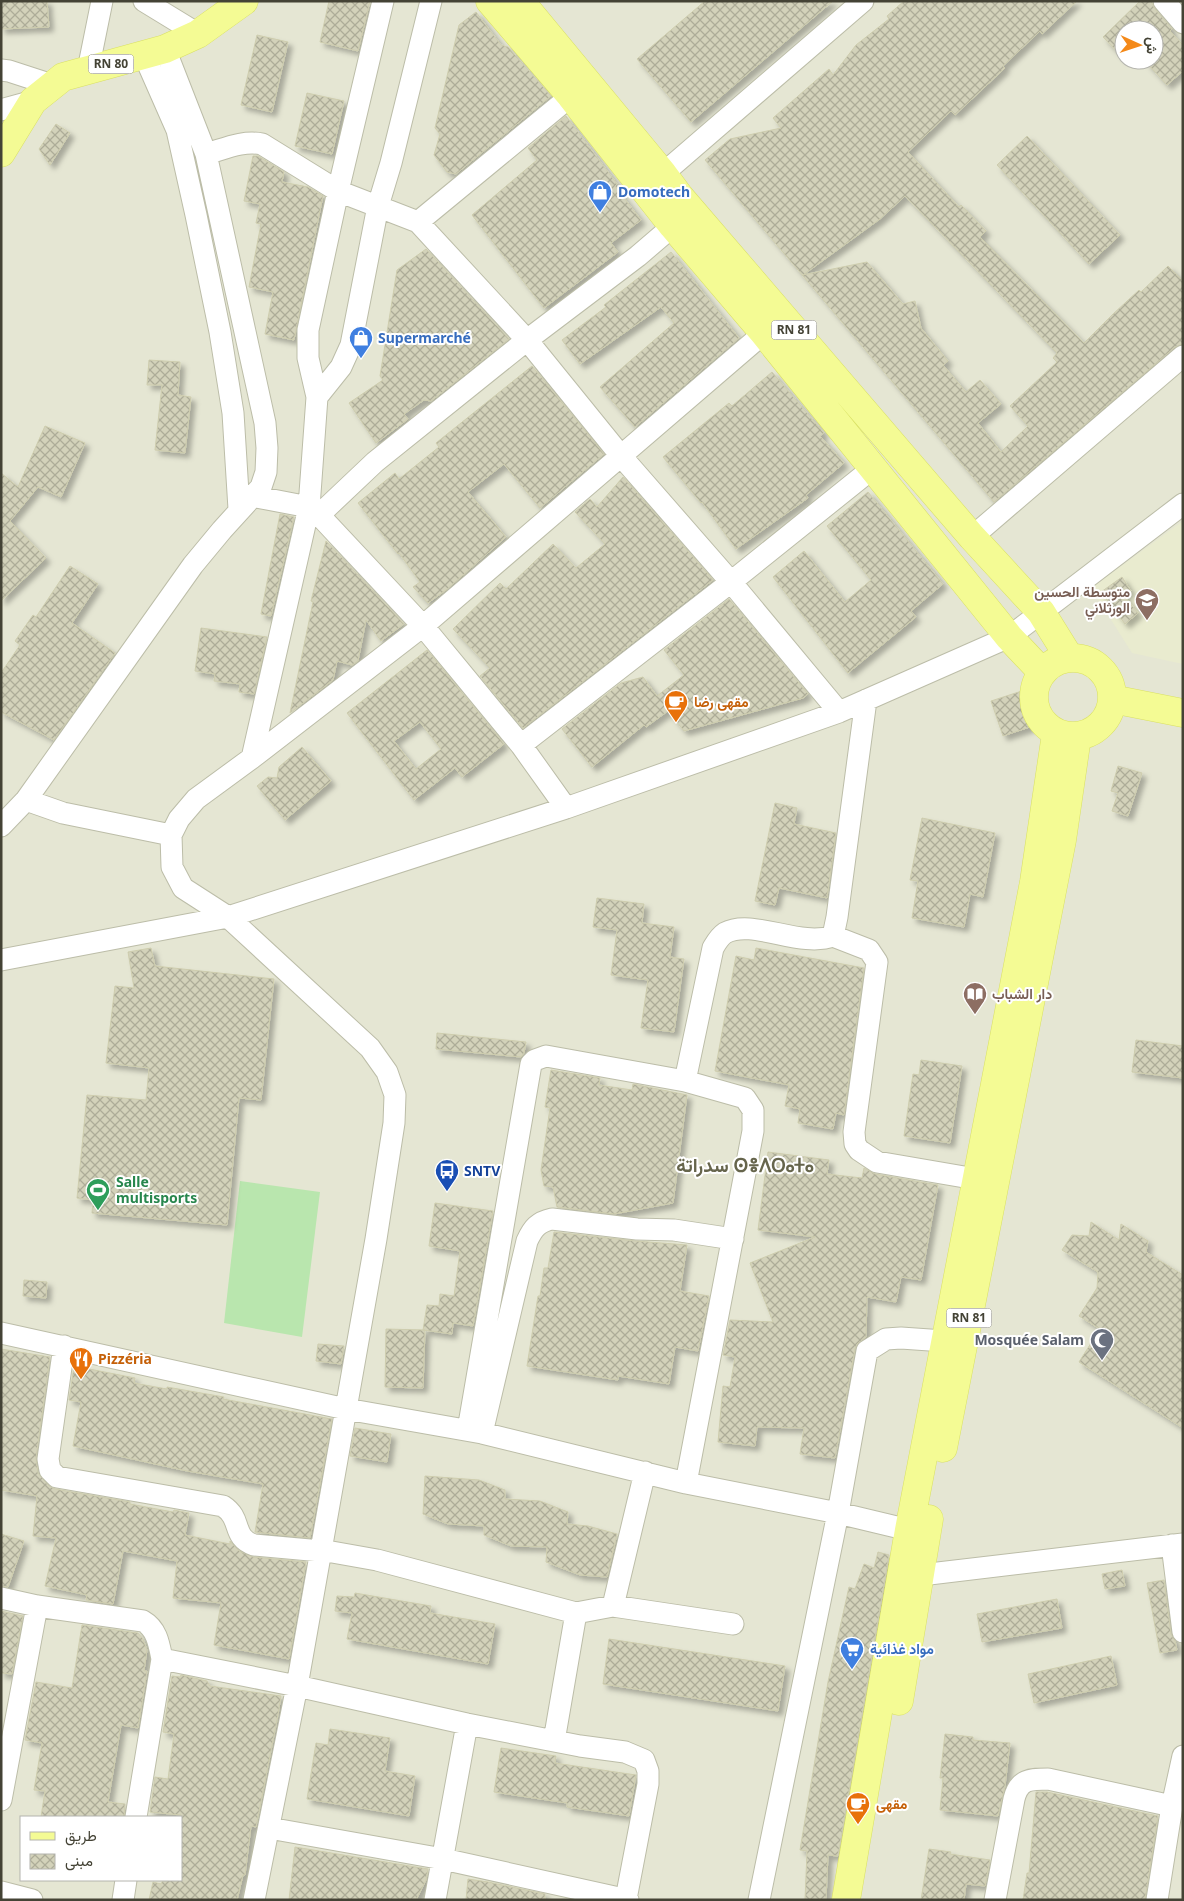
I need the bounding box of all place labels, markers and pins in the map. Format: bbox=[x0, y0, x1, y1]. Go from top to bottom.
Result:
shop icon: Domotech bbox=[587, 179, 613, 213]
place label: Domotech bbox=[618, 182, 690, 201]
shop icon: Supermarché bbox=[348, 325, 374, 359]
place label: Supermarché bbox=[378, 328, 471, 347]
place label: متوسطة الحسين الورثلاني bbox=[1034, 582, 1130, 620]
school or university icon: متوسطة الحسين الورثلاني bbox=[1134, 587, 1160, 621]
cafe icon: مقهى رضا bbox=[663, 689, 689, 723]
place label: مقهى رضا bbox=[694, 692, 749, 711]
library icon: دار الشباب bbox=[962, 981, 988, 1015]
place label: دار الشباب bbox=[992, 984, 1052, 1003]
bus stop icon: SNTV bbox=[434, 1158, 460, 1192]
place label: SNTV bbox=[464, 1161, 501, 1180]
place label: Salle multisports bbox=[116, 1172, 197, 1207]
sports icon: Salle multisports bbox=[85, 1177, 111, 1211]
mosque icon: Mosquée Salam bbox=[1089, 1327, 1115, 1361]
place label: Mosquée Salam bbox=[974, 1330, 1084, 1349]
restaurant icon: Pizzéria bbox=[68, 1346, 94, 1380]
place label: Pizzéria bbox=[98, 1349, 152, 1368]
supermarket icon: مواد غذائية bbox=[839, 1636, 865, 1670]
place label: مواد غذائية bbox=[870, 1639, 934, 1658]
cafe icon: مقهى bbox=[845, 1791, 871, 1825]
place label: مقهى bbox=[876, 1794, 908, 1813]

